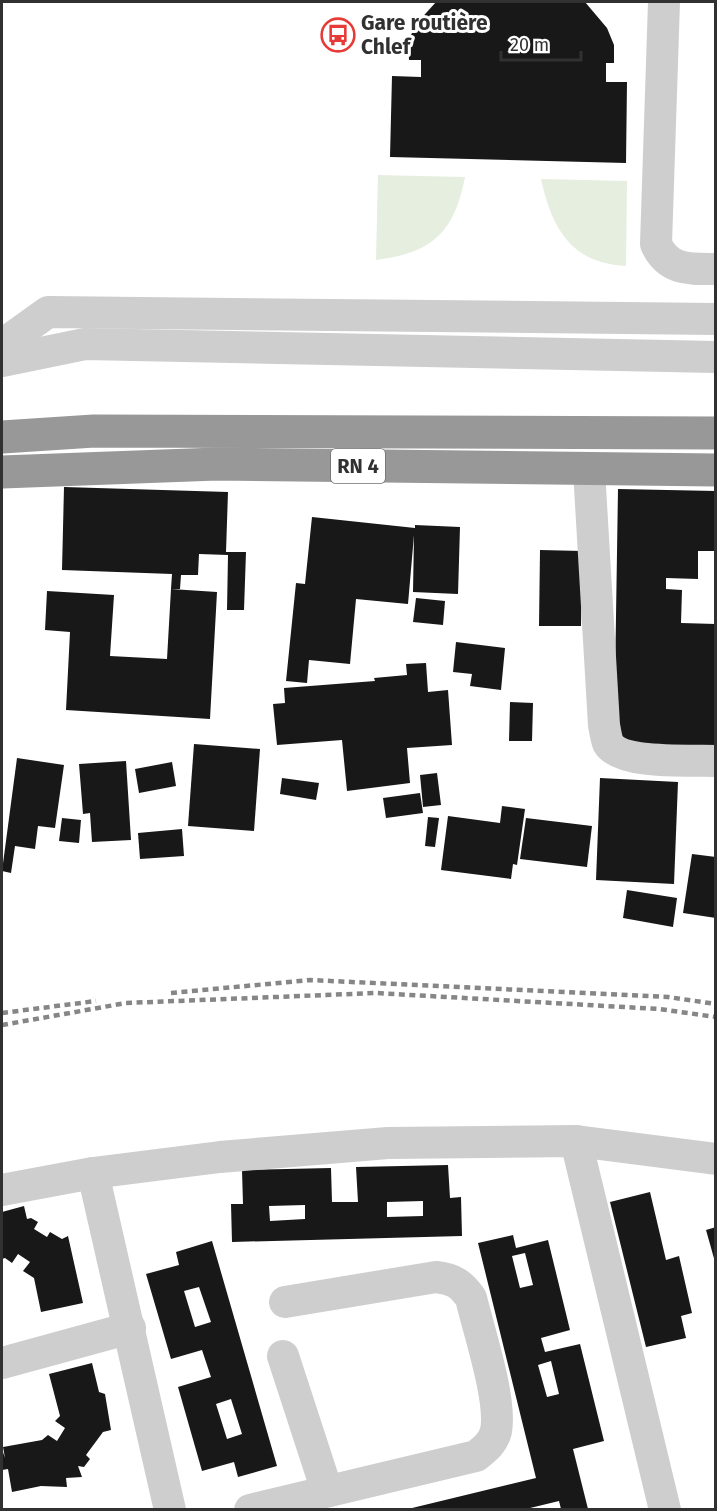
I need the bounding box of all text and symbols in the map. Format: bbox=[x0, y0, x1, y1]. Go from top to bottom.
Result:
place label: Gare routière Chlef bbox=[361, 10, 488, 60]
bus stop icon: Gare routière Chlef bbox=[320, 17, 356, 53]
scale bar bbox=[501, 24, 580, 62]
text: 20 m bbox=[510, 34, 549, 56]
road number: RN 4 bbox=[331, 449, 385, 483]

